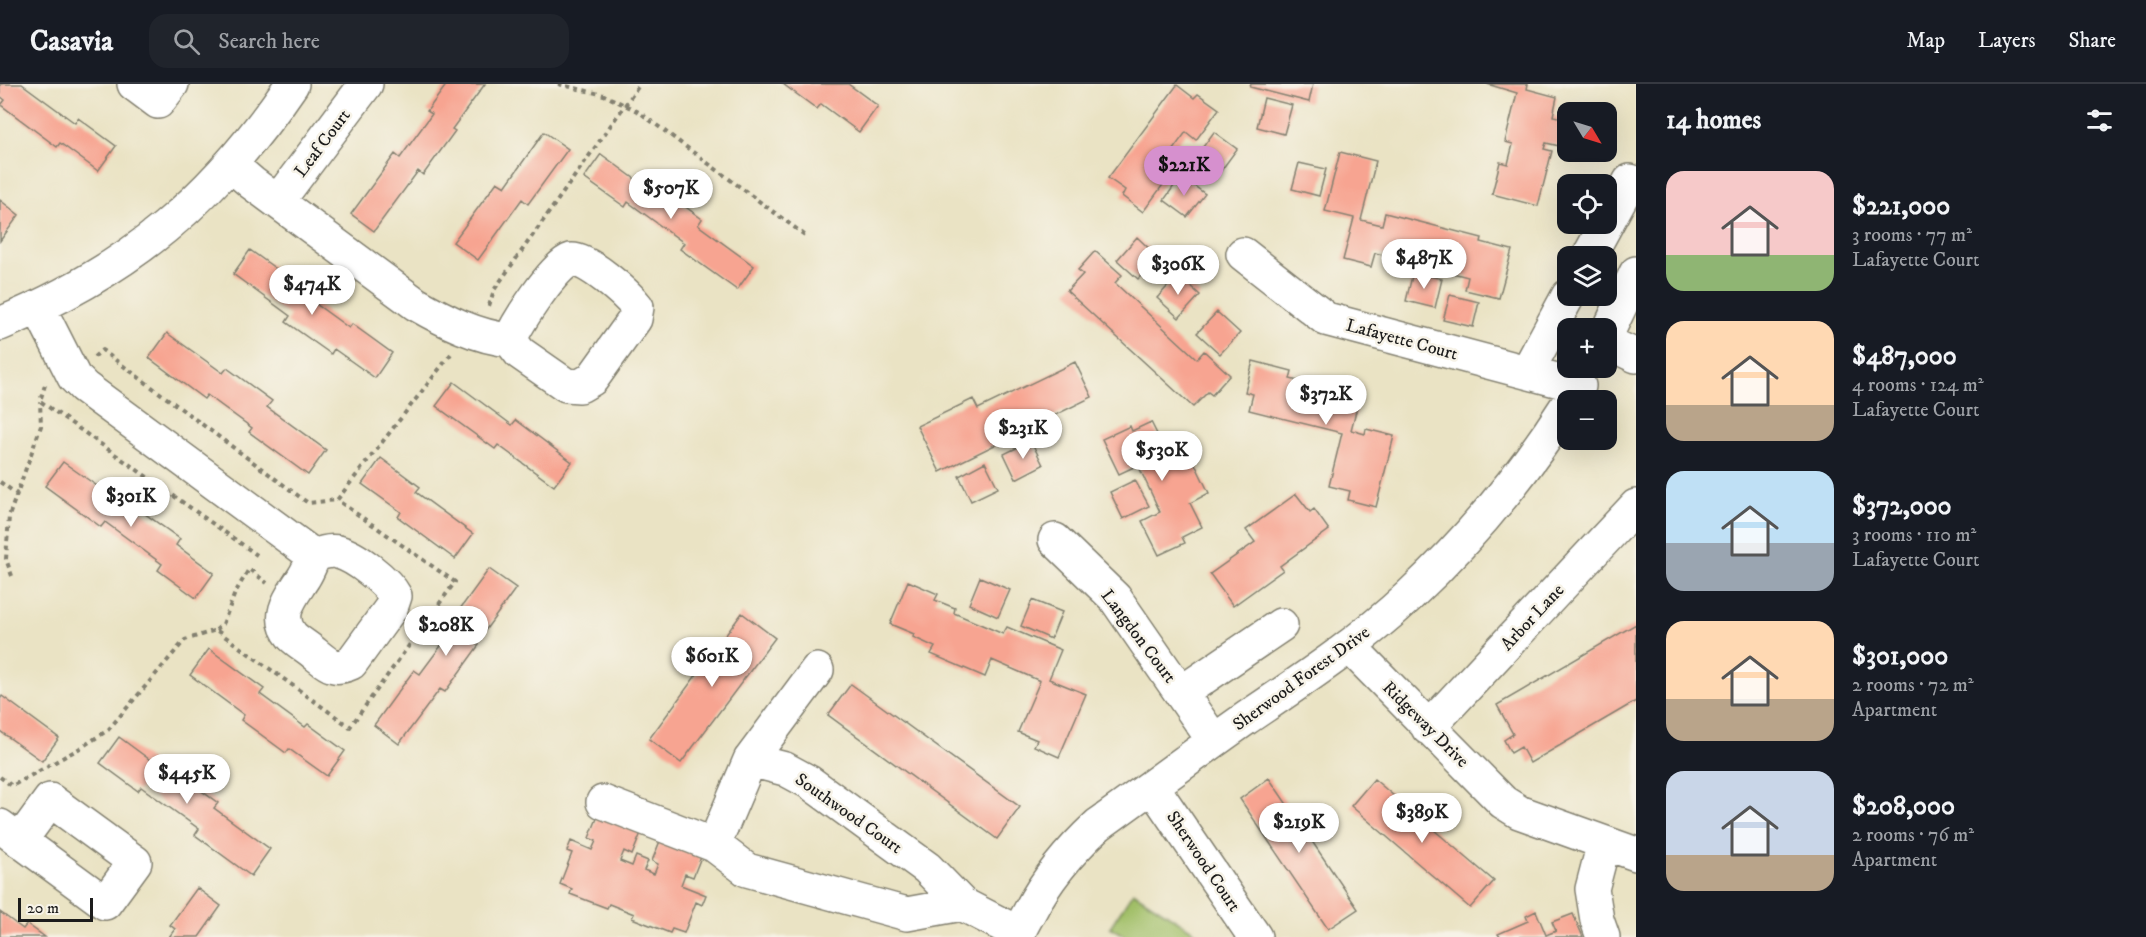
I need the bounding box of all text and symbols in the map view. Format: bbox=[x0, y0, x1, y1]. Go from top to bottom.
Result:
search box bbox=[149, 14, 569, 68]
text: Casavia bbox=[30, 24, 113, 59]
icon: search bbox=[170, 25, 203, 58]
text: Search here bbox=[218, 28, 320, 55]
text: Map bbox=[1906, 28, 1945, 54]
text: Layers bbox=[1978, 28, 2036, 54]
text: Share bbox=[2069, 28, 2116, 54]
north arrow bbox=[1557, 102, 1617, 162]
map controls bbox=[1557, 102, 1617, 450]
text: 14 homes bbox=[1666, 104, 1761, 137]
icon: filters bbox=[2083, 104, 2116, 137]
street label: Leaf Court bbox=[290, 105, 356, 182]
pin: $221K bbox=[1142, 146, 1226, 197]
text: $221K bbox=[1158, 153, 1210, 178]
pin: $507K bbox=[629, 169, 713, 220]
button: locate bbox=[1557, 174, 1617, 234]
text: $507K bbox=[643, 176, 699, 201]
text: $221,000 bbox=[1852, 190, 1950, 223]
icon: home bbox=[1714, 195, 1786, 267]
text: 3 rooms · 77 m² bbox=[1852, 223, 1972, 248]
pin: $487K bbox=[1382, 239, 1466, 290]
pin: $306K bbox=[1136, 245, 1220, 296]
text: $487K bbox=[1395, 246, 1453, 271]
button: layers bbox=[1557, 246, 1617, 306]
text: Lafayette Court bbox=[1852, 248, 1979, 273]
text: $306K bbox=[1151, 252, 1205, 277]
pin: $474K bbox=[270, 265, 354, 316]
text: $474K bbox=[283, 272, 341, 297]
street label: Lafayette Court bbox=[1344, 315, 1460, 365]
button: + bbox=[1557, 318, 1617, 378]
text: $487,000 bbox=[1852, 340, 1957, 373]
icon: home bbox=[1714, 345, 1786, 417]
text: 4 rooms · 124 m² bbox=[1852, 373, 1984, 398]
pin: $372K bbox=[1284, 375, 1368, 426]
text: $372K bbox=[1300, 382, 1352, 407]
button: − bbox=[1557, 390, 1617, 450]
text: Lafayette Court bbox=[1852, 398, 1979, 423]
pin: $231K bbox=[981, 409, 1065, 460]
text: $231K bbox=[998, 416, 1048, 441]
pin: $530K bbox=[1120, 431, 1204, 482]
text: $530K bbox=[1135, 438, 1189, 463]
pin: $301K bbox=[89, 477, 173, 528]
text: $301K bbox=[106, 484, 156, 509]
text: $372,000 bbox=[1852, 490, 1952, 523]
icon: home bbox=[1714, 495, 1786, 567]
text: 3 rooms · 110 m² bbox=[1852, 523, 1976, 548]
text: Lafayette Court bbox=[1852, 548, 1979, 573]
street label: Arbor Lane bbox=[1496, 580, 1569, 656]
street label: Langdon Court bbox=[1096, 585, 1181, 688]
pin: $208K bbox=[404, 606, 488, 657]
text: $208K bbox=[418, 613, 474, 638]
street label: Sherwood Forest Drive bbox=[1229, 622, 1374, 736]
pin: $601K bbox=[670, 637, 754, 688]
text: $301,000 bbox=[1852, 640, 1948, 673]
text: $601K bbox=[685, 644, 739, 669]
icon: home bbox=[1714, 645, 1786, 717]
text: 2 rooms · 72 m² bbox=[1852, 673, 1974, 698]
street label: Ridgeway Drive bbox=[1377, 677, 1473, 773]
text: Apartment bbox=[1852, 698, 1937, 723]
pin: $445K bbox=[145, 754, 229, 805]
text: $445K bbox=[158, 761, 216, 786]
street label: Southwood Court bbox=[791, 769, 906, 859]
text: $208,000 bbox=[1852, 790, 1955, 823]
pin: $389K bbox=[1380, 793, 1464, 844]
icon: home bbox=[1714, 795, 1786, 867]
text: $389K bbox=[1396, 800, 1448, 825]
pin: $219K bbox=[1257, 803, 1341, 854]
street label: Sherwood Court bbox=[1161, 807, 1245, 916]
text: $219K bbox=[1273, 810, 1325, 835]
text: 2 rooms · 76 m² bbox=[1852, 823, 1974, 848]
text: Apartment bbox=[1852, 848, 1937, 873]
scale bar bbox=[18, 895, 93, 922]
text: 20 m bbox=[27, 898, 59, 918]

